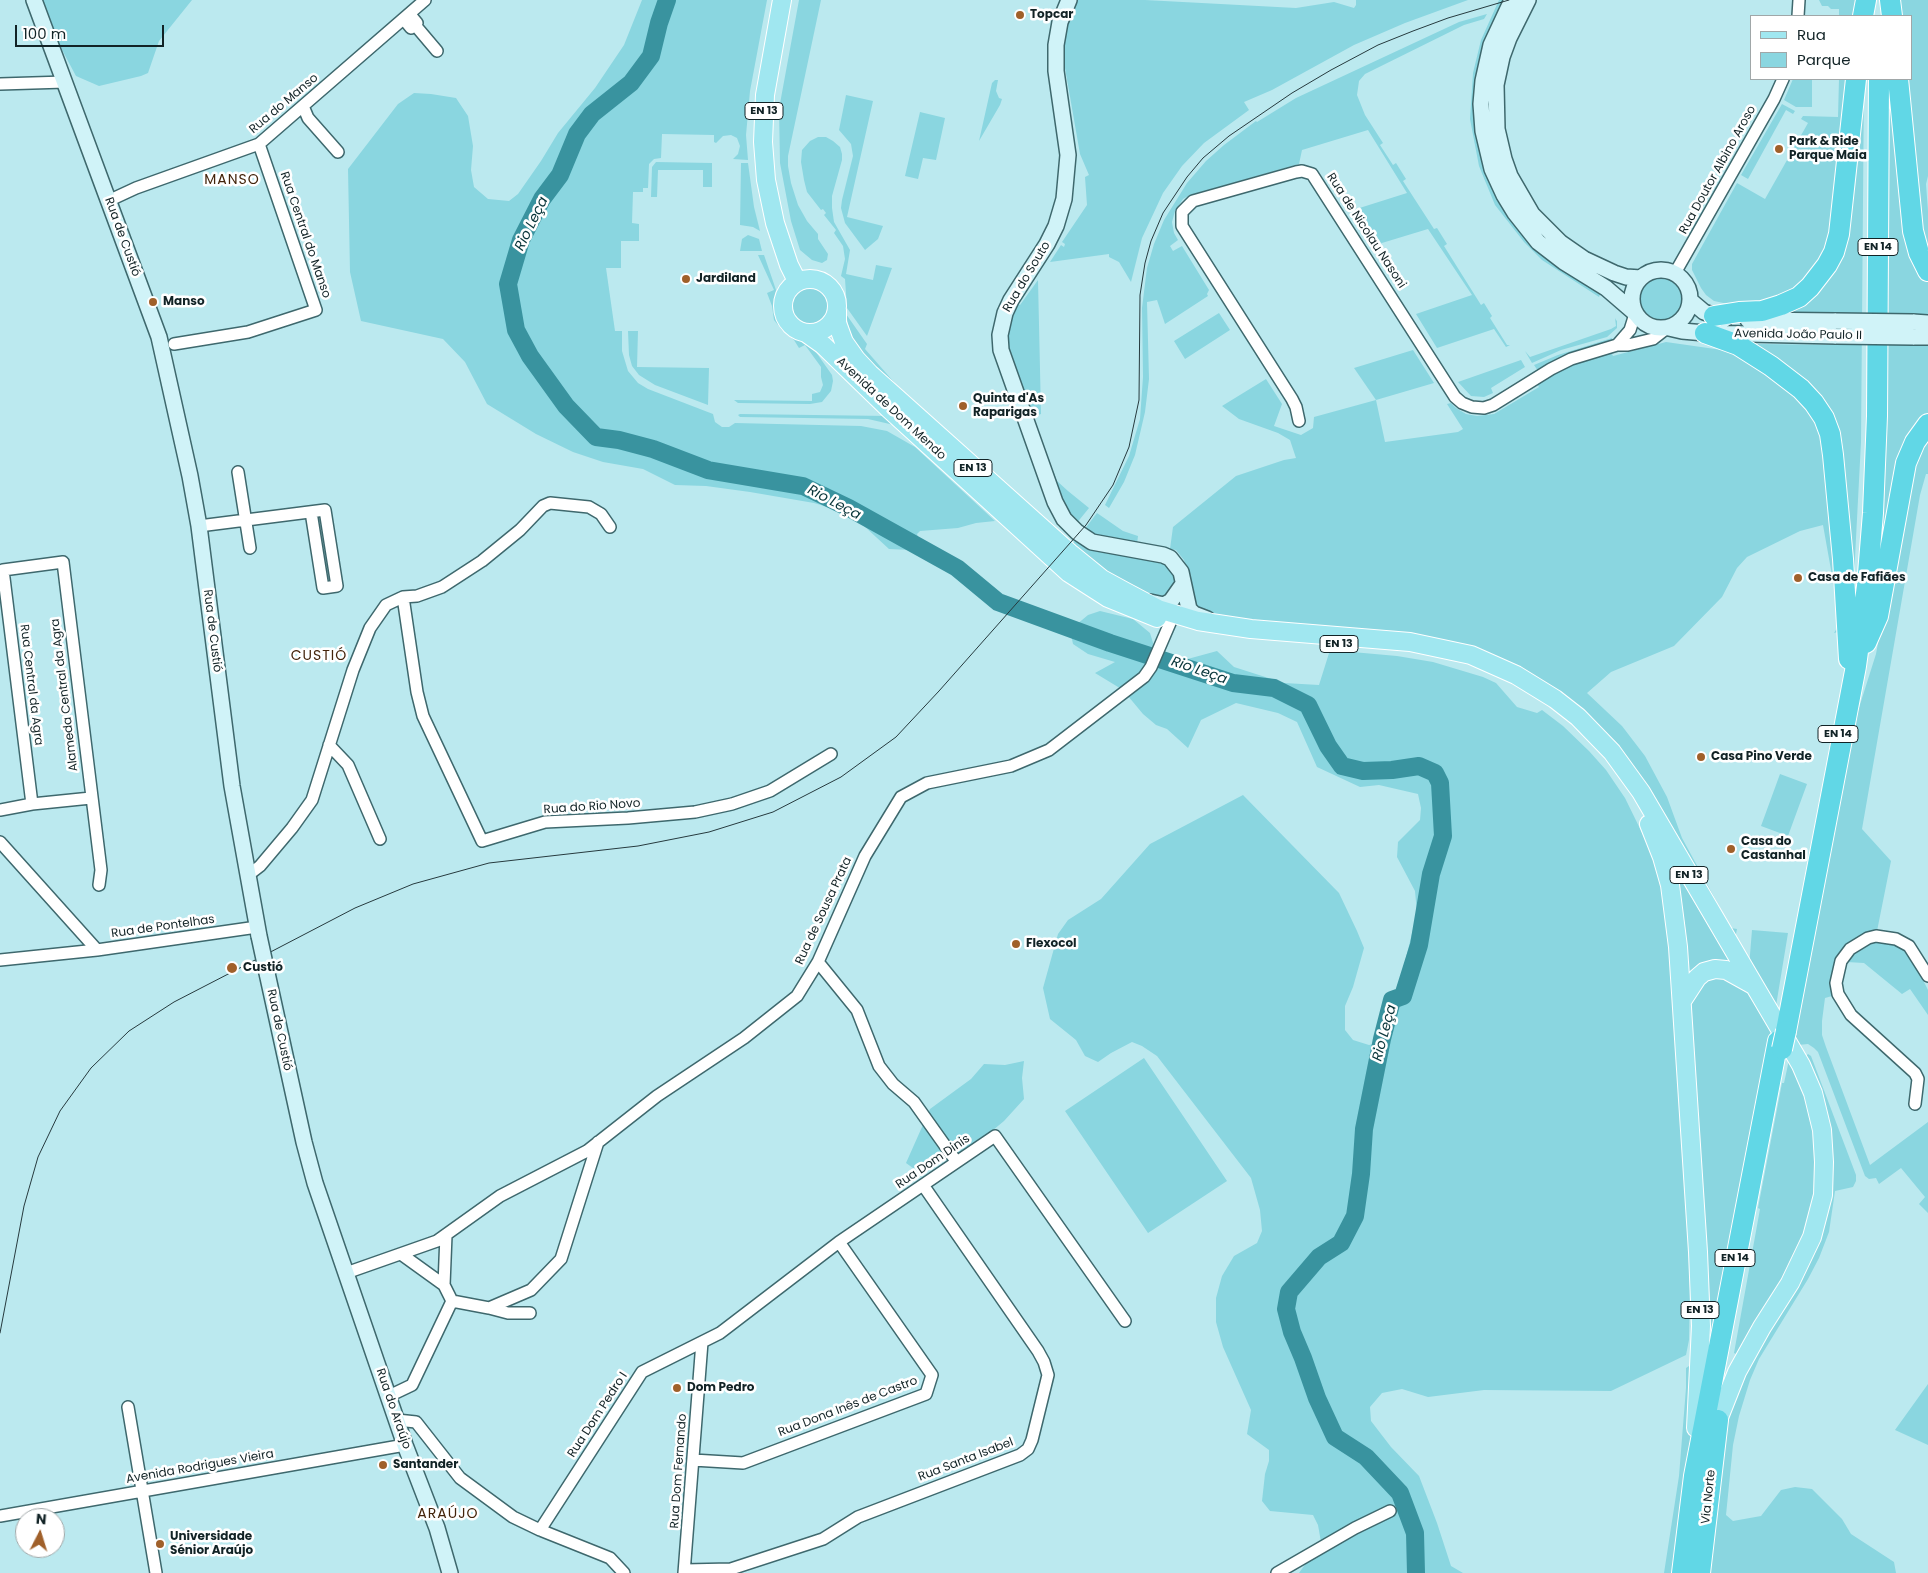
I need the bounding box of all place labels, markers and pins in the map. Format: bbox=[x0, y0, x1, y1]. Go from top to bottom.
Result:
place label: Topcar bbox=[1030, 8, 1073, 22]
marker: Topcar bbox=[1014, 9, 1026, 21]
place label: Park & Ride Parque Maia bbox=[1789, 135, 1867, 163]
marker: Park & Ride Parque Maia bbox=[1773, 143, 1785, 155]
place label: Jardiland bbox=[696, 272, 756, 286]
marker: Jardiland bbox=[680, 273, 692, 285]
place label: Manso bbox=[163, 295, 205, 309]
marker: Manso bbox=[147, 296, 159, 308]
place label: Quinta d'As Raparigas bbox=[973, 392, 1044, 420]
marker: Quinta d'As Raparigas bbox=[957, 400, 969, 412]
place label: Casa de Fafiães bbox=[1808, 571, 1906, 585]
marker: Casa de Fafiães bbox=[1792, 572, 1804, 584]
place label: Casa Pino Verde bbox=[1711, 750, 1812, 764]
marker: Casa Pino Verde bbox=[1695, 751, 1707, 763]
place label: Casa do Castanhal bbox=[1741, 835, 1806, 863]
marker: Casa do Castanhal bbox=[1725, 843, 1737, 855]
place label: Flexocol bbox=[1026, 937, 1077, 951]
marker: Flexocol bbox=[1010, 938, 1022, 950]
marker: Custió bbox=[225, 961, 239, 975]
place label: Custió bbox=[243, 961, 283, 975]
place label: Dom Pedro bbox=[687, 1381, 754, 1395]
marker: Dom Pedro bbox=[671, 1382, 683, 1394]
place label: Santander bbox=[393, 1458, 458, 1472]
marker: Santander bbox=[377, 1459, 389, 1471]
place label: Universidade Sénior Araújo bbox=[170, 1530, 253, 1558]
marker: Universidade Sénior Araújo bbox=[154, 1538, 166, 1550]

